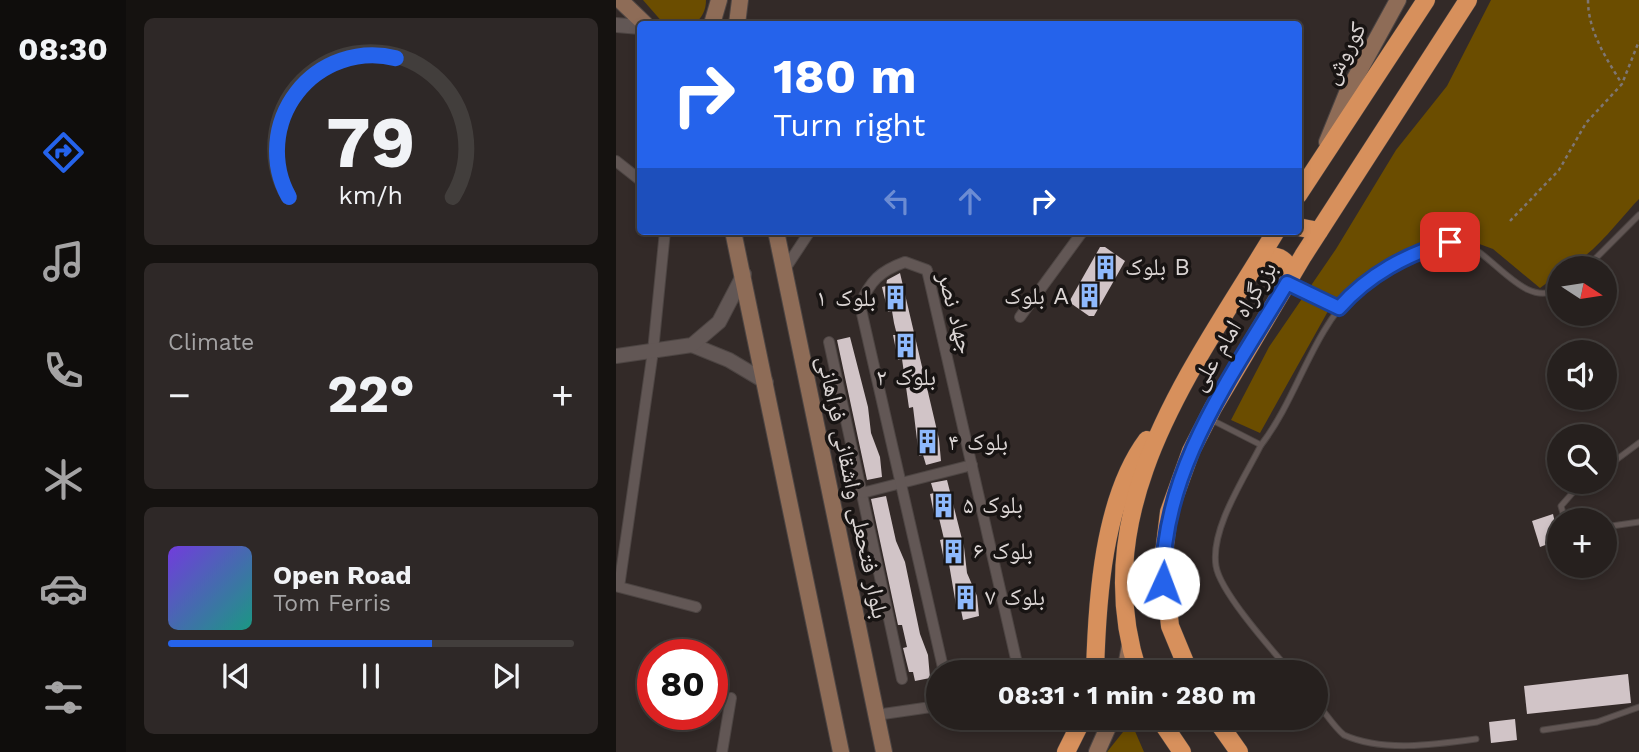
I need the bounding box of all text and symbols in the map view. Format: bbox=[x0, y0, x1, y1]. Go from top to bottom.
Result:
street label: کوروش bbox=[1316, 17, 1372, 89]
text: 08:30 bbox=[18, 30, 108, 68]
text: 180 m bbox=[773, 47, 917, 105]
icon: right bbox=[658, 49, 749, 140]
text: 79 bbox=[326, 100, 416, 186]
text: Turn right bbox=[773, 106, 925, 144]
icon: directions bbox=[39, 128, 88, 177]
text: km/h bbox=[339, 181, 403, 210]
icon: left bbox=[878, 182, 916, 220]
icon: ahead bbox=[951, 182, 989, 220]
icon: right bbox=[1024, 182, 1062, 220]
pin bbox=[1420, 212, 1480, 272]
icon: arrive bbox=[1431, 223, 1469, 261]
icon: music bbox=[39, 237, 88, 286]
building icon: بلوک B bbox=[1091, 253, 1119, 281]
place label: بلوک B bbox=[1125, 253, 1190, 281]
street label: بزرگراه امام علی bbox=[1183, 256, 1284, 397]
north arrow bbox=[1547, 256, 1617, 326]
map controls bbox=[1547, 256, 1617, 578]
street label: جهاد نصر bbox=[931, 268, 980, 357]
place label: بلوک A bbox=[1004, 282, 1069, 310]
building icon: بلوک A bbox=[1075, 282, 1103, 310]
place label: بلوک ۱ bbox=[816, 284, 876, 312]
building icon: بلوک ۱ bbox=[882, 284, 910, 312]
text: Climate bbox=[168, 329, 254, 356]
building icon: بلوک ۲ bbox=[892, 332, 920, 360]
button: sound bbox=[1547, 340, 1617, 410]
icon: phone bbox=[39, 346, 88, 395]
street label: بلوار فتحعلی واشقانی فراهانی bbox=[811, 353, 895, 621]
place label: بلوک ۲ bbox=[876, 363, 936, 391]
text: 22° bbox=[327, 364, 415, 425]
text: − bbox=[168, 373, 191, 417]
text: + bbox=[551, 373, 574, 417]
button: search bbox=[1547, 424, 1617, 494]
building icon: بلوک ۴ bbox=[914, 428, 942, 456]
place label: بلوک ۴ bbox=[948, 428, 1008, 456]
icon: climate bbox=[39, 455, 88, 504]
building icon: بلوک ۵ bbox=[929, 491, 957, 519]
place label: بلوک ۵ bbox=[963, 491, 1023, 519]
button: + bbox=[1547, 508, 1617, 578]
building icon: بلوک ۶ bbox=[939, 537, 967, 565]
place label: بلوک ۶ bbox=[973, 537, 1033, 565]
position arrow bbox=[1126, 546, 1200, 620]
text: Open Road bbox=[273, 560, 411, 590]
icon: car bbox=[39, 564, 88, 613]
building icon: بلوک ۷ bbox=[951, 583, 979, 611]
place label: بلوک ۷ bbox=[985, 583, 1045, 611]
text: Tom Ferris bbox=[273, 590, 391, 617]
speed limit sign: 80 bbox=[637, 639, 728, 730]
icon: previous bbox=[217, 657, 255, 695]
icon: pause bbox=[352, 657, 390, 695]
icon: next bbox=[487, 657, 525, 695]
icon: filters bbox=[39, 673, 88, 722]
text: 08:31 · 1 min · 280 m bbox=[998, 680, 1256, 710]

